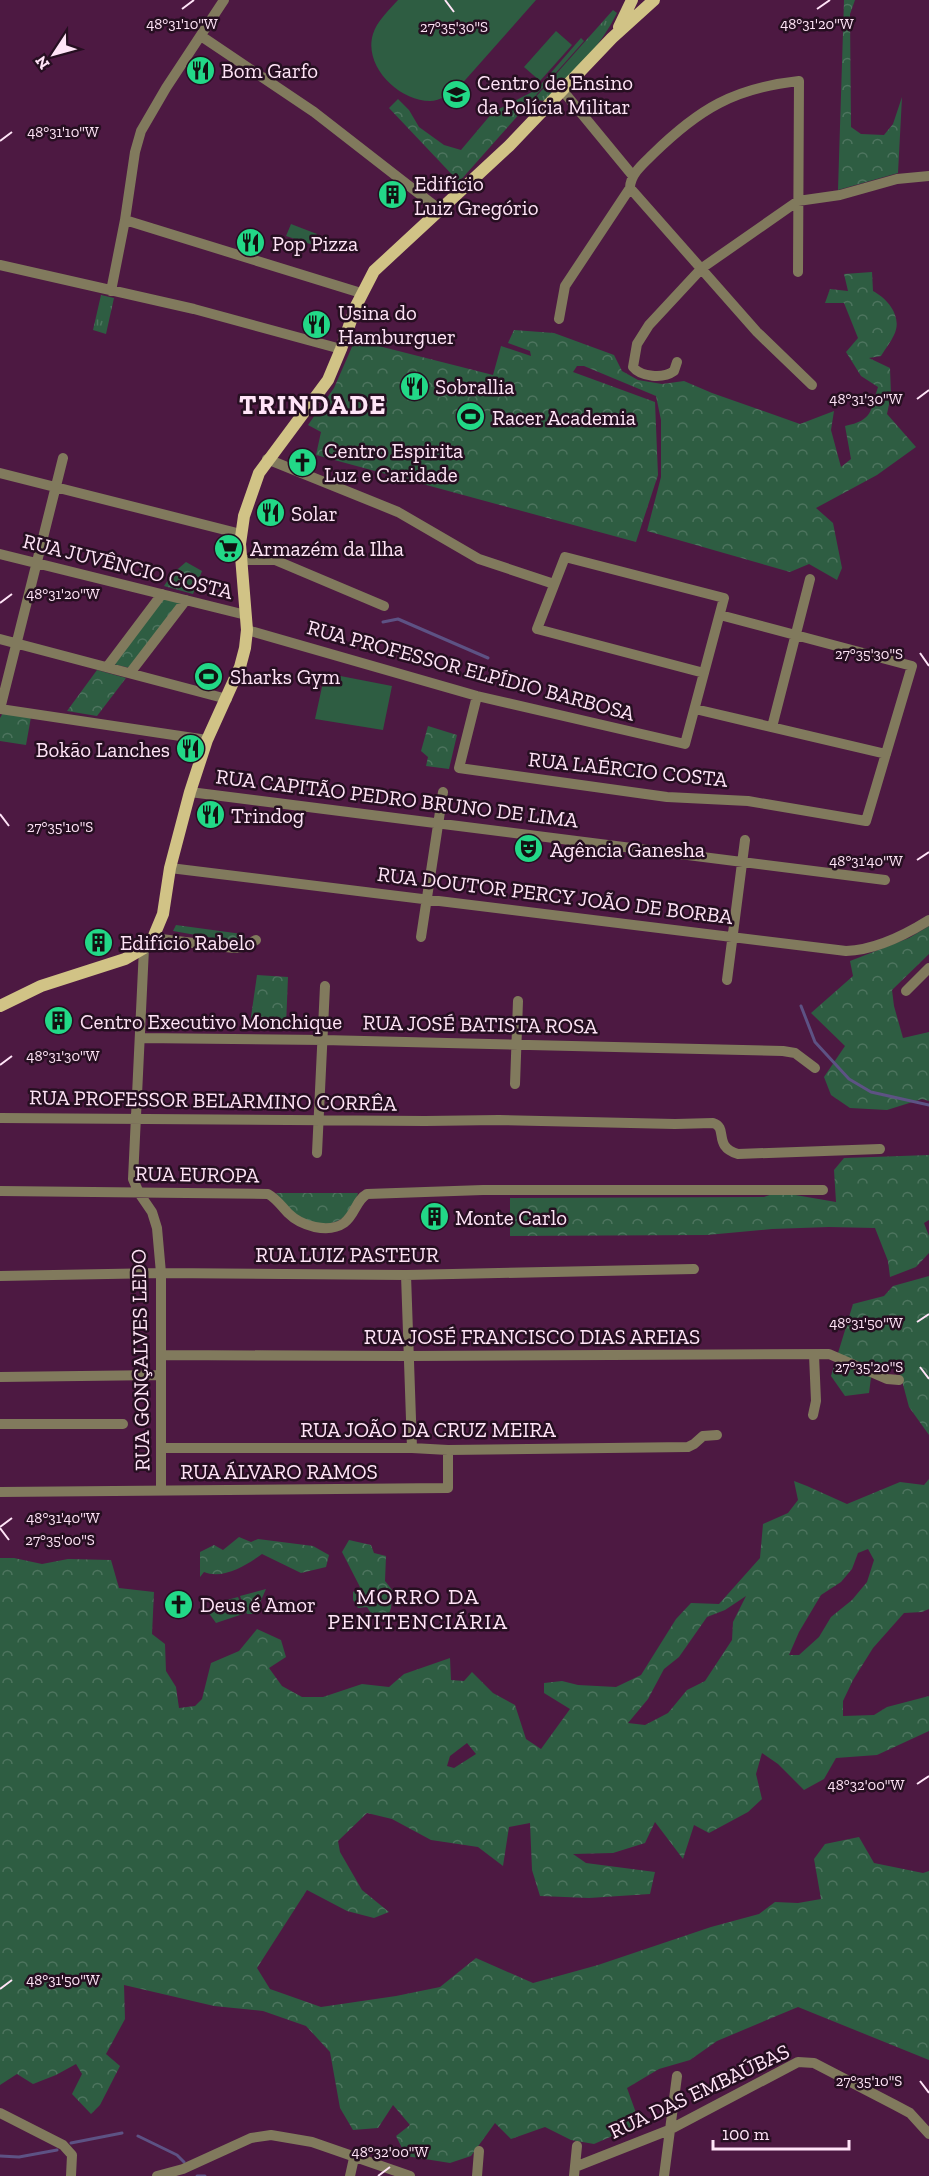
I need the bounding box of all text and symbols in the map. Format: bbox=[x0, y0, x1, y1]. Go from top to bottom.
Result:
text: 48°31'10"W bbox=[146, 15, 218, 33]
text: 48°31'20"W bbox=[780, 15, 854, 33]
text: 27°35'30"S bbox=[420, 18, 488, 36]
north arrow bbox=[24, 24, 84, 84]
text: N bbox=[31, 52, 54, 73]
restaurant icon: Bom Garfo bbox=[184, 54, 216, 86]
place label: Bom Garfo bbox=[221, 58, 318, 83]
place label: Centro de Ensino da Polícia Militar bbox=[477, 70, 633, 119]
school or university icon: Centro de Ensino da Polícia Militar bbox=[440, 78, 472, 110]
text: 48°31'10"W bbox=[27, 123, 99, 141]
place label: Edifício Luiz Gregório bbox=[414, 171, 538, 220]
building icon: Edifício Luiz Gregório bbox=[377, 179, 409, 211]
restaurant icon: Pop Pizza bbox=[235, 227, 267, 259]
place label: Pop Pizza bbox=[272, 231, 358, 256]
place label: Usina do Hamburguer bbox=[338, 300, 456, 349]
restaurant icon: Usina do Hamburguer bbox=[301, 308, 333, 340]
restaurant icon: Sobrallia bbox=[398, 370, 430, 402]
place label: Sobrallia bbox=[435, 374, 514, 399]
district label: TRINDADE bbox=[239, 389, 387, 421]
text: 48°31'30"W bbox=[829, 390, 903, 408]
sports icon: Racer Academia bbox=[455, 401, 487, 433]
place label: Racer Academia bbox=[492, 405, 636, 430]
place label: Centro Espirita Luz e Caridade bbox=[324, 438, 463, 487]
church icon: Centro Espirita Luz e Caridade bbox=[287, 446, 319, 478]
restaurant icon: Solar bbox=[254, 497, 286, 529]
place label: Solar bbox=[291, 501, 338, 526]
street label: RUA JUVÊNCIO COSTA bbox=[20, 528, 236, 604]
supermarket icon: Armazém da Ilha bbox=[213, 532, 245, 564]
place label: Armazém da Ilha bbox=[250, 536, 404, 561]
text: 48°31'20"W bbox=[26, 585, 100, 603]
street label: RUA PROFESSOR ELPÍDIO BARBOSA bbox=[304, 614, 638, 726]
text: 27°35'30"S bbox=[835, 645, 903, 663]
sports icon: Sharks Gym bbox=[193, 660, 225, 692]
place label: Sharks Gym bbox=[230, 664, 340, 689]
restaurant icon: Bokão Lanches bbox=[175, 733, 207, 765]
place label: Bokão Lanches bbox=[36, 737, 170, 762]
street label: RUA LAÉRCIO COSTA bbox=[527, 746, 729, 792]
street label: RUA CAPITÃO PEDRO BRUNO DE LIMA bbox=[214, 763, 580, 833]
restaurant icon: Trindog bbox=[194, 799, 226, 831]
place label: Trindog bbox=[231, 803, 305, 828]
text: 27°35'10"S bbox=[27, 818, 93, 836]
theatre icon: Agência Ganesha bbox=[513, 833, 545, 865]
place label: Agência Ganesha bbox=[550, 837, 705, 862]
text: 48°31'40"W bbox=[829, 852, 903, 870]
street label: RUA DOUTOR PERCY JOÃO DE BORBA bbox=[376, 861, 734, 929]
building icon: Edifício Rabelo bbox=[83, 926, 115, 958]
place label: Edifício Rabelo bbox=[120, 930, 255, 955]
building icon: Centro Executivo Monchique bbox=[43, 1005, 75, 1037]
place label: Centro Executivo Monchique bbox=[80, 1009, 342, 1034]
street label: RUA JOSÉ BATISTA ROSA bbox=[362, 1009, 598, 1039]
text: 48°31'30"W bbox=[26, 1047, 100, 1065]
street label: RUA PROFESSOR BELARMINO CORRÊA bbox=[29, 1084, 397, 1116]
street label: RUA EUROPA bbox=[135, 1160, 260, 1188]
building icon: Monte Carlo bbox=[418, 1201, 450, 1233]
place label: Monte Carlo bbox=[455, 1205, 567, 1230]
street label: RUA LUIZ PASTEUR bbox=[255, 1242, 439, 1267]
street label: RUA GONÇALVES LEDO bbox=[126, 1249, 154, 1471]
text: 48°31'50"W bbox=[829, 1314, 903, 1332]
street label: RUA JOSÉ FRANCISCO DIAS AREIAS bbox=[364, 1324, 700, 1349]
text: 27°35'20"S bbox=[835, 1358, 903, 1376]
street label: RUA JOÃO DA CRUZ MEIRA bbox=[300, 1417, 556, 1442]
street label: RUA ÁLVARO RAMOS bbox=[180, 1459, 378, 1484]
text: 48°31'40"W bbox=[26, 1509, 100, 1527]
text: 27°35'00"S bbox=[25, 1531, 95, 1549]
district label: MORRO DA PENITENCIÁRIA bbox=[327, 1583, 509, 1635]
church icon: Deus é Amor bbox=[163, 1588, 195, 1620]
place label: Deus é Amor bbox=[200, 1592, 316, 1617]
text: 48°32'00"W bbox=[828, 1776, 904, 1794]
text: 48°31'50"W bbox=[26, 1971, 100, 1989]
street label: RUA DAS EMBAÚBAS bbox=[605, 2038, 793, 2144]
text: 27°35'10"S bbox=[836, 2072, 902, 2090]
scale bar bbox=[713, 2113, 850, 2151]
text: 100 m bbox=[722, 2123, 770, 2145]
text: 48°32'00"W bbox=[352, 2143, 428, 2161]

